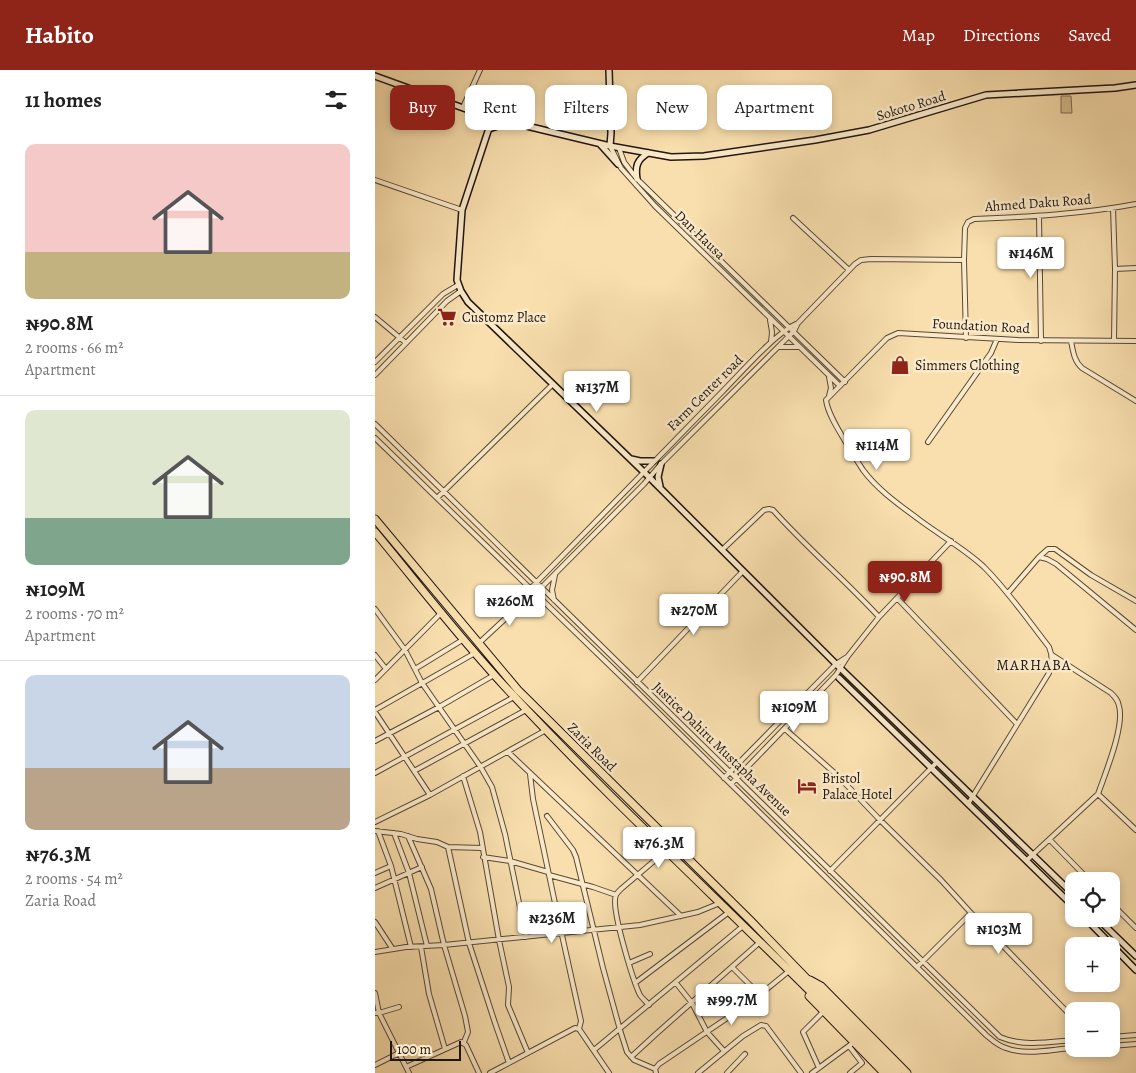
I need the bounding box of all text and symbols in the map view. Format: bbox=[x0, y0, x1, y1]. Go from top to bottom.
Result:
text: Habito bbox=[25, 19, 94, 51]
text: Map bbox=[902, 23, 935, 47]
text: Directions bbox=[963, 23, 1040, 47]
text: Saved bbox=[1068, 23, 1111, 47]
chip: Buy bbox=[390, 85, 455, 130]
chip: Rent bbox=[465, 85, 535, 130]
chip: Filters bbox=[545, 85, 627, 130]
chip: New bbox=[637, 85, 707, 130]
chip: Apartment bbox=[717, 85, 832, 130]
text: 11 homes bbox=[25, 86, 102, 114]
icon: filters bbox=[322, 86, 350, 114]
street label: Sokoto Road bbox=[874, 86, 948, 126]
icon: home bbox=[143, 177, 233, 267]
street label: Ahmed Daku Road bbox=[983, 190, 1092, 216]
street label: Dan Hausa bbox=[671, 206, 730, 264]
pin: ₦146M bbox=[996, 236, 1066, 279]
text: ₦146M bbox=[1008, 242, 1054, 264]
supermarket icon: Customz Place bbox=[436, 306, 458, 328]
place label: Customz Place bbox=[462, 308, 546, 327]
text: ₦90.8M bbox=[25, 309, 94, 337]
street label: Foundation Road bbox=[932, 314, 1031, 338]
text: 2 rooms · 66 m² bbox=[25, 337, 123, 359]
street label: Farm Center road bbox=[663, 350, 748, 435]
shop icon: Simmers Clothing bbox=[889, 354, 911, 376]
place label: Simmers Clothing bbox=[915, 356, 1019, 375]
text: Apartment bbox=[25, 359, 96, 381]
pin: ₦137M bbox=[562, 370, 632, 413]
text: ₦137M bbox=[575, 376, 619, 398]
pin: ₦114M bbox=[842, 428, 912, 471]
text: ₦114M bbox=[855, 434, 899, 456]
icon: home bbox=[143, 442, 233, 532]
pin: ₦90.8M bbox=[864, 560, 946, 603]
text: ₦90.8M bbox=[879, 566, 931, 588]
text: ₦109M bbox=[25, 575, 85, 603]
pin: ₦260M bbox=[475, 584, 545, 627]
text: ₦260M bbox=[486, 590, 534, 612]
pin: ₦270M bbox=[659, 594, 729, 636]
text: ₦270M bbox=[670, 599, 718, 621]
text: 2 rooms · 70 m² bbox=[25, 603, 124, 625]
text: Apartment bbox=[25, 625, 96, 647]
district label: MARHABA bbox=[996, 655, 1072, 675]
street label: Justice Dahiru Mustapha Avenue bbox=[649, 678, 795, 820]
pin: ₦109M bbox=[759, 690, 829, 733]
text: ₦109M bbox=[771, 696, 817, 718]
icon: home bbox=[143, 707, 233, 797]
street label: Zaria Road bbox=[563, 718, 621, 776]
place label: Bristol Palace Hotel bbox=[822, 769, 893, 804]
hotel icon: Bristol Palace Hotel bbox=[796, 775, 818, 797]
pin: ₦76.3M bbox=[618, 826, 700, 869]
text: ₦76.3M bbox=[634, 832, 684, 854]
text: ₦76.3M bbox=[25, 840, 91, 868]
text: 2 rooms · 54 m² bbox=[25, 868, 123, 890]
map controls bbox=[1065, 872, 1120, 1057]
button: locate bbox=[1065, 872, 1120, 927]
text: Zaria Road bbox=[25, 890, 96, 912]
pin: ₦236M bbox=[517, 902, 587, 944]
text: ₦236M bbox=[529, 907, 575, 929]
pin: ₦103M bbox=[964, 912, 1034, 955]
text: ₦103M bbox=[976, 918, 1022, 940]
button: + bbox=[1065, 937, 1120, 992]
pin: ₦99.7M bbox=[691, 984, 773, 1026]
text: ₦99.7M bbox=[707, 989, 757, 1011]
button: − bbox=[1065, 1002, 1120, 1057]
scale bar bbox=[390, 1038, 461, 1061]
text: 100 m bbox=[397, 1040, 431, 1059]

